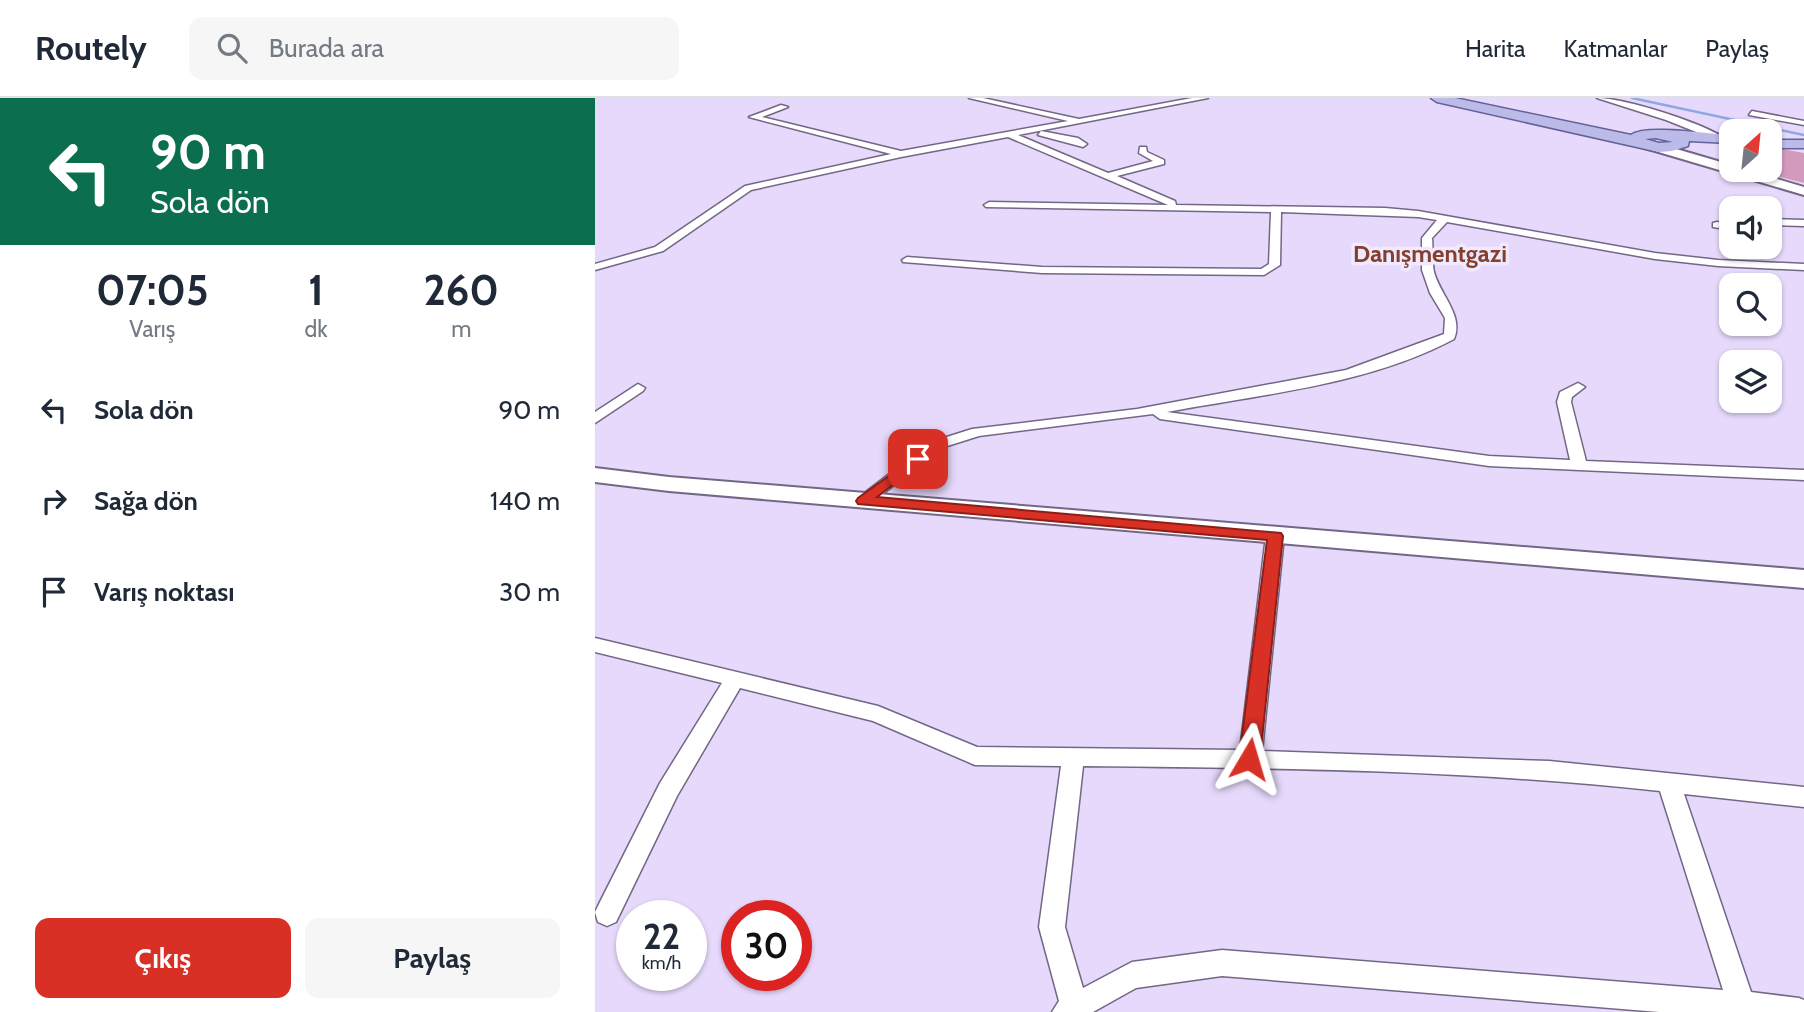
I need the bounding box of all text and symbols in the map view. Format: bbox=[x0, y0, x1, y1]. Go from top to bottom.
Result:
search box bbox=[189, 17, 679, 80]
text: Routely bbox=[35, 28, 147, 68]
icon: search bbox=[213, 29, 251, 67]
text: Burada ara bbox=[269, 32, 384, 64]
text: Harita bbox=[1465, 34, 1526, 63]
text: Katmanlar bbox=[1564, 34, 1667, 63]
text: Paylaş bbox=[1705, 34, 1769, 63]
north arrow bbox=[1719, 119, 1781, 182]
map controls bbox=[1719, 119, 1782, 413]
text: 90 m bbox=[150, 122, 266, 181]
icon: left bbox=[35, 126, 126, 217]
text: Sola dön bbox=[150, 182, 270, 221]
button: sound bbox=[1719, 196, 1782, 259]
district label: Danışmentgazi bbox=[1353, 239, 1507, 268]
text: 07:05 bbox=[96, 264, 209, 316]
text: 1 bbox=[308, 264, 324, 316]
text: 260 bbox=[424, 264, 499, 316]
button: search bbox=[1719, 273, 1782, 336]
text: Varış bbox=[129, 315, 175, 343]
text: dk bbox=[305, 315, 328, 343]
text: m bbox=[451, 315, 471, 343]
button: layers bbox=[1719, 350, 1782, 413]
icon: left bbox=[35, 391, 73, 429]
text: Sola dön bbox=[94, 394, 194, 426]
text: 90 m bbox=[498, 394, 560, 426]
pin bbox=[888, 429, 948, 489]
icon: arrive bbox=[899, 440, 937, 478]
icon: right bbox=[35, 482, 73, 520]
text: Sağa dön bbox=[94, 485, 198, 517]
text: 140 m bbox=[490, 485, 560, 517]
icon: arrive bbox=[35, 573, 73, 611]
text: Varış noktası bbox=[94, 576, 235, 608]
text: 30 m bbox=[499, 576, 560, 608]
position arrow bbox=[1212, 722, 1286, 796]
speed limit sign: 30 bbox=[721, 900, 812, 991]
text: 22 bbox=[643, 915, 680, 958]
button: Çıkış bbox=[35, 918, 291, 998]
button: Paylaş bbox=[305, 918, 560, 998]
text: km/h bbox=[642, 952, 681, 974]

